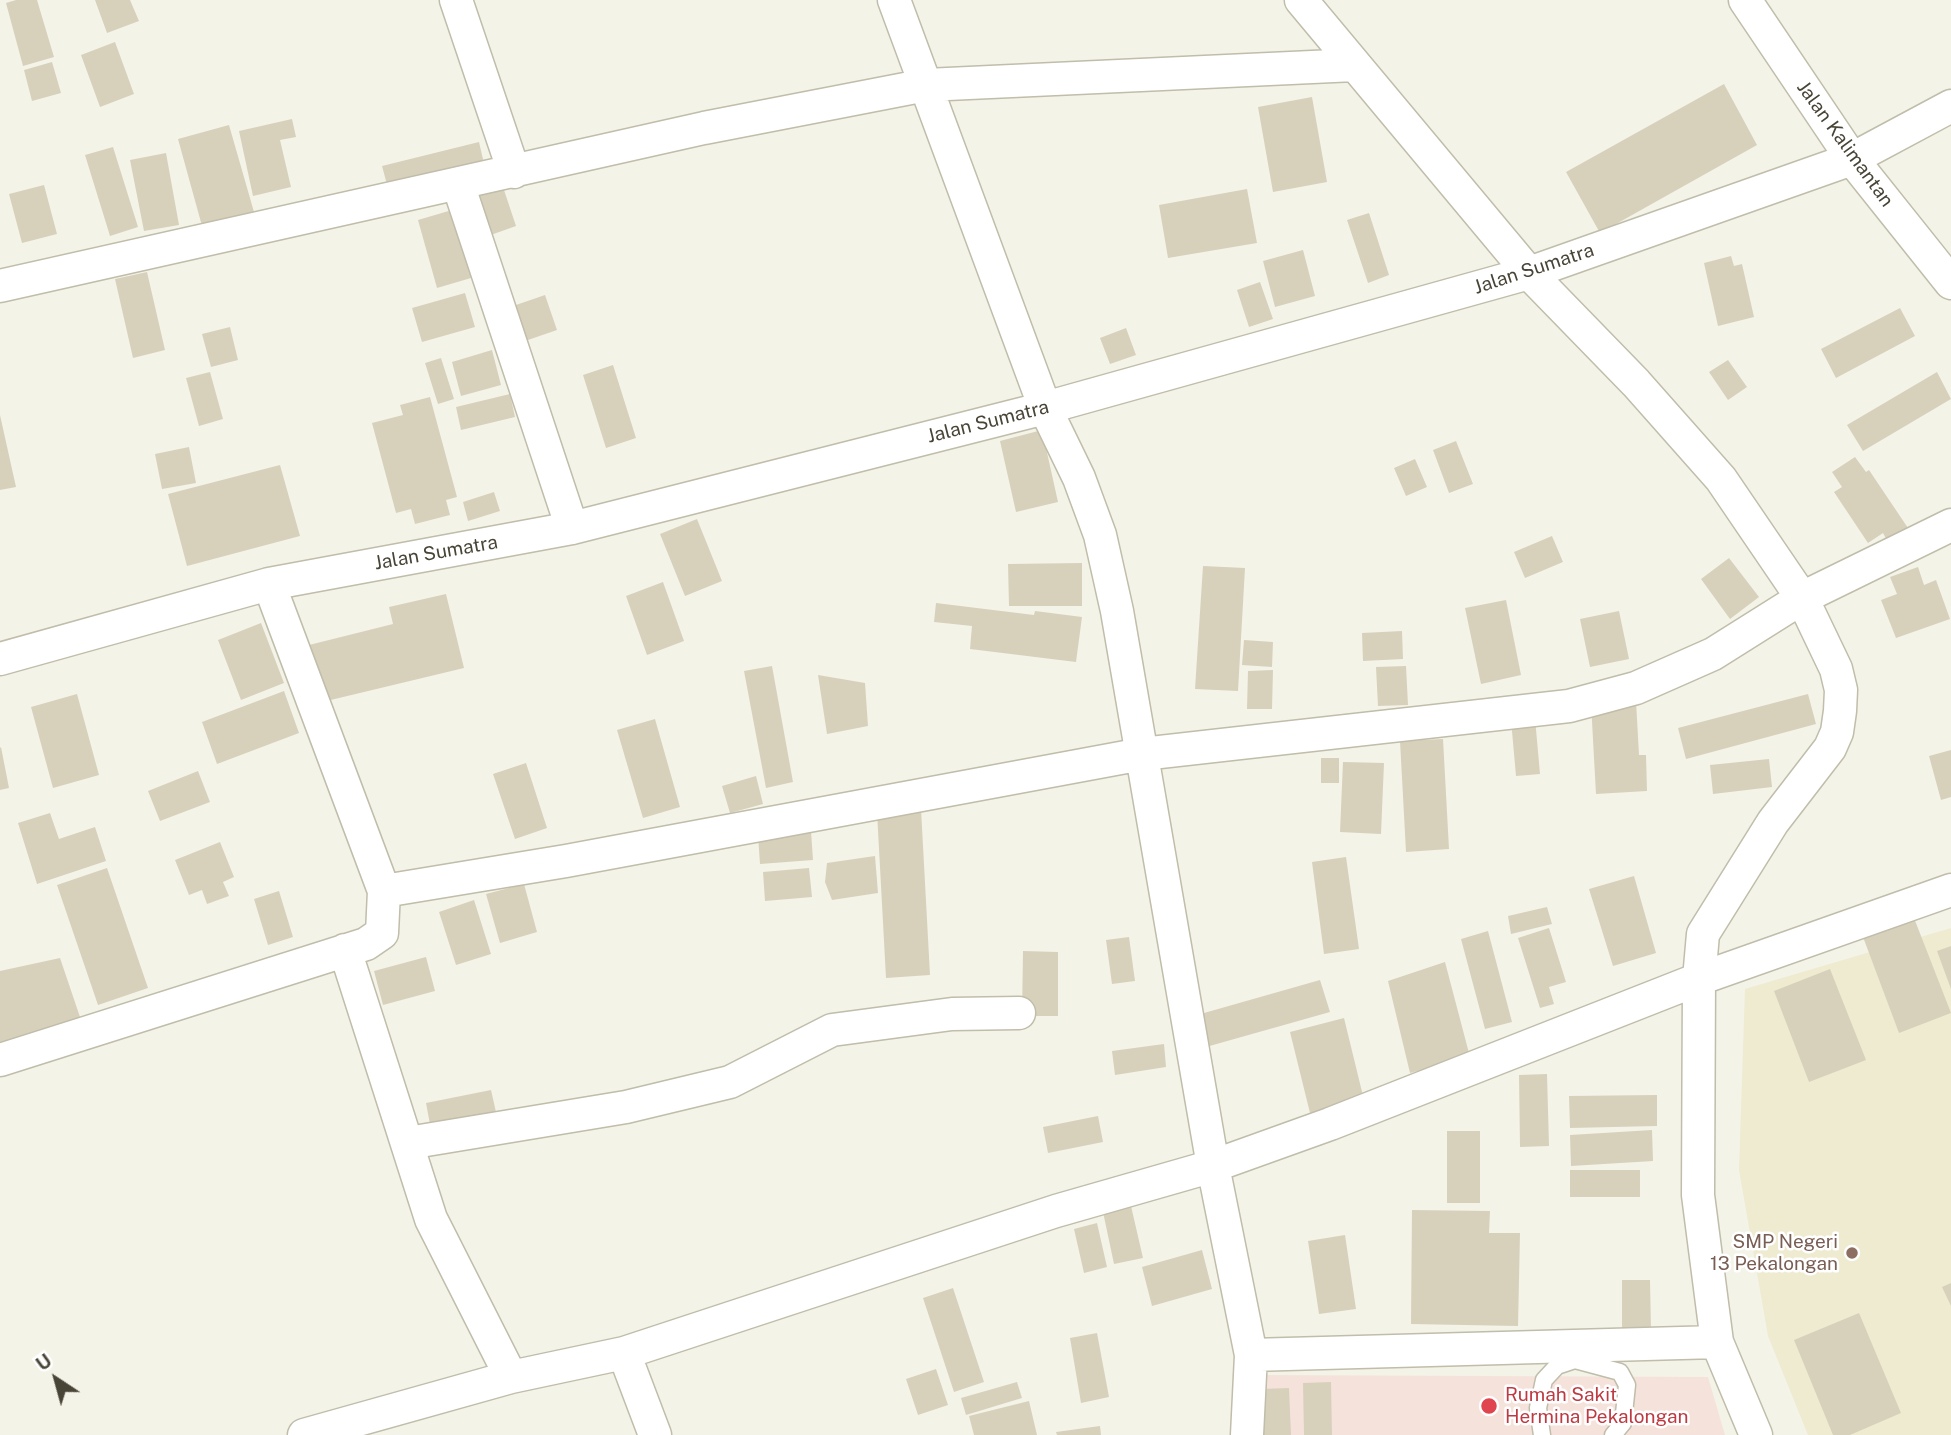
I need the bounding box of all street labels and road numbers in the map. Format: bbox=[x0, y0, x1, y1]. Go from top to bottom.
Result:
street label: Jalan Kalimantan bbox=[1792, 77, 1898, 211]
street label: Jalan Sumatra bbox=[1471, 239, 1597, 299]
street label: Jalan Sumatra bbox=[925, 396, 1051, 448]
street label: Jalan Sumatra bbox=[372, 531, 500, 575]

